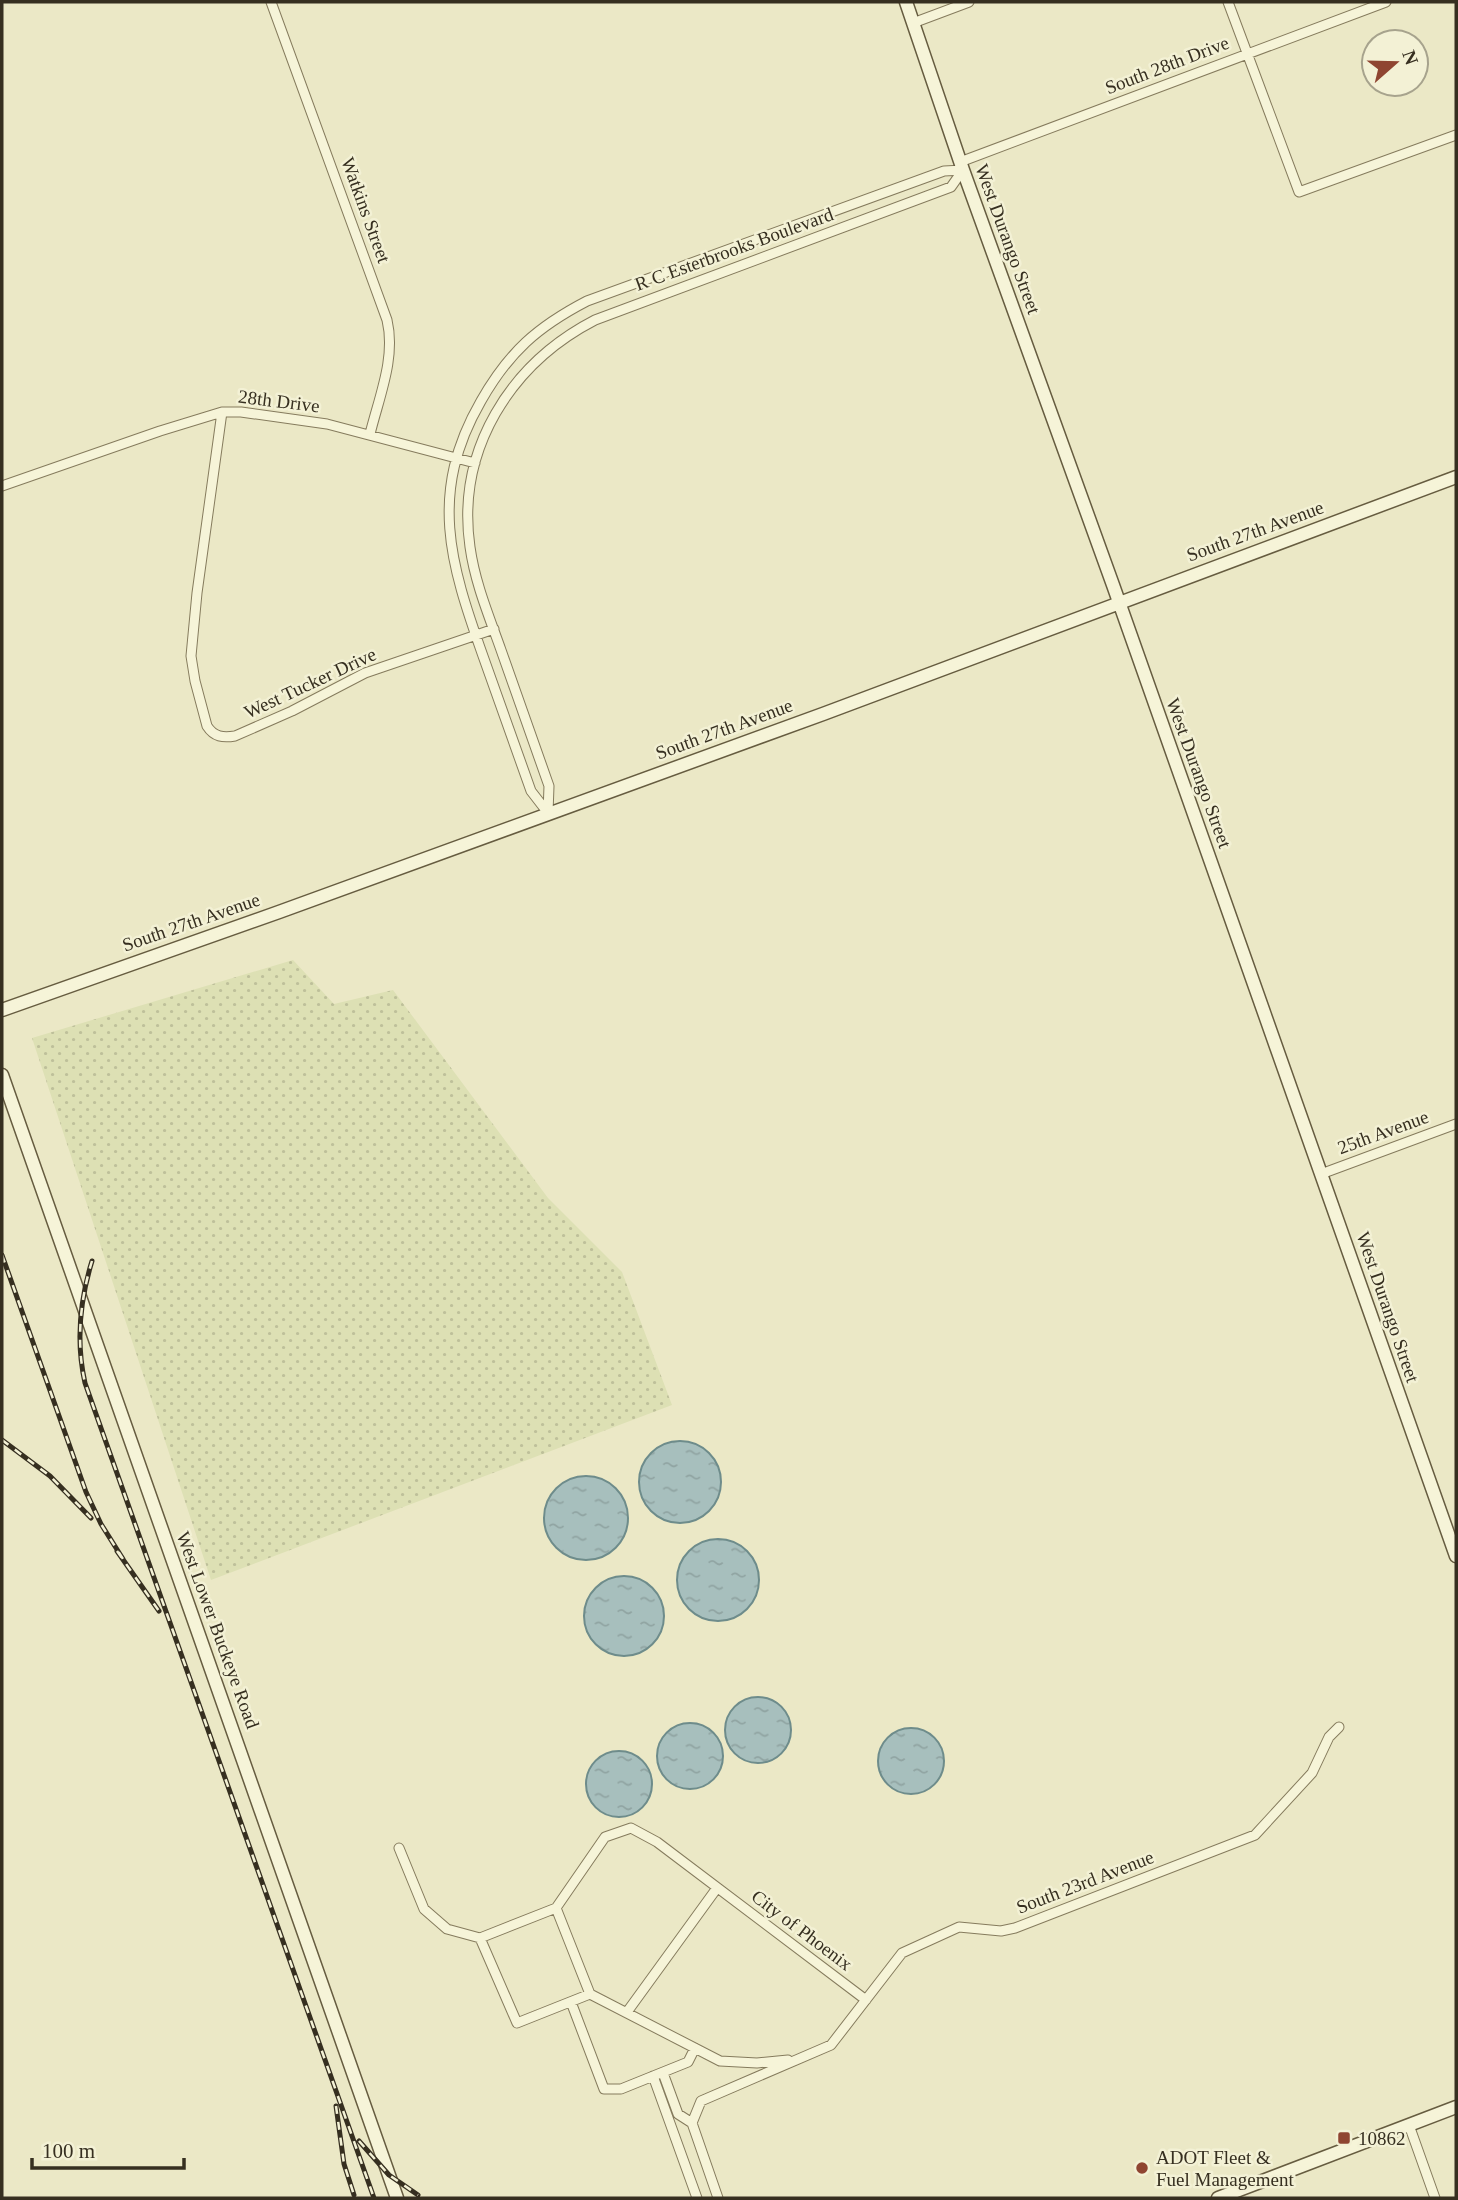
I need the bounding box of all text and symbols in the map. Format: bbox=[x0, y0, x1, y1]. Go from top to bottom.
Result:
north arrow bbox=[1360, 28, 1430, 98]
street label: South 28th Drive bbox=[1102, 32, 1232, 98]
text: N bbox=[1398, 47, 1423, 68]
street label: Watkins Street bbox=[337, 154, 395, 266]
street label: West Durango Street bbox=[971, 161, 1045, 317]
street label: R C Esterbrooks Boulevard bbox=[632, 203, 836, 295]
street label: 28th Drive bbox=[237, 386, 321, 416]
street label: South 27th Avenue bbox=[1184, 496, 1326, 566]
street label: West Tucker Drive bbox=[241, 643, 379, 723]
street label: South 27th Avenue bbox=[653, 694, 795, 764]
street label: West Durango Street bbox=[1162, 695, 1236, 851]
street label: South 27th Avenue bbox=[119, 889, 263, 955]
street label: 25th Avenue bbox=[1335, 1106, 1431, 1158]
street label: West Durango Street bbox=[1352, 1229, 1424, 1386]
street label: West Lower Buckeye Road bbox=[173, 1529, 264, 1732]
street label: South 23rd Avenue bbox=[1013, 1846, 1157, 1918]
street label: City of Phoenix bbox=[748, 1885, 857, 1975]
scale bar bbox=[32, 2126, 184, 2170]
place label: 10862 bbox=[1358, 2128, 1406, 2149]
marker: 10862 bbox=[1336, 2130, 1352, 2146]
text: 100 m bbox=[42, 2139, 95, 2163]
place label: ADOT Fleet & Fuel Management bbox=[1156, 2147, 1294, 2190]
marker: ADOT Fleet & Fuel Management bbox=[1134, 2160, 1150, 2176]

